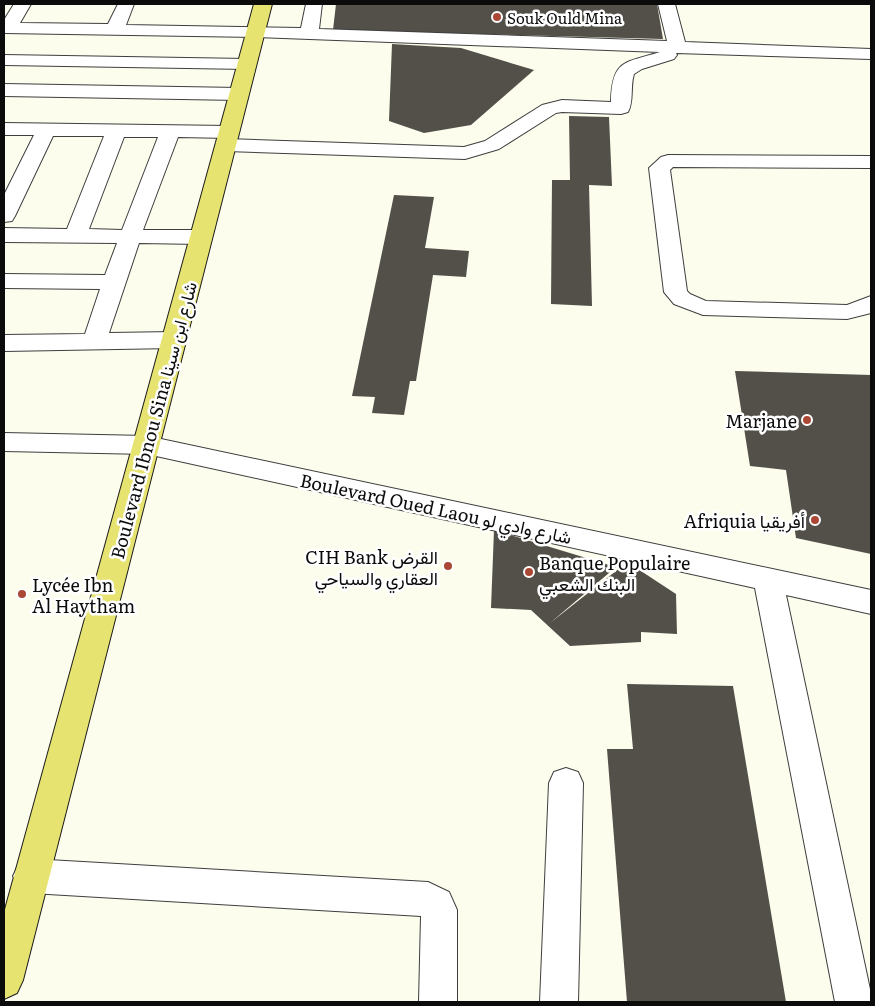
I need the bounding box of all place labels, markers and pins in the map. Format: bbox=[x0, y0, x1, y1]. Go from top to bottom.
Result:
place label: Souk Ould Mina bbox=[507, 6, 623, 29]
marker: Souk Ould Mina bbox=[491, 11, 503, 23]
place label: Marjane bbox=[725, 407, 797, 434]
marker: Marjane bbox=[801, 414, 813, 426]
place label: Afriquia أفريقيا bbox=[684, 507, 805, 534]
marker: Afriquia أفريقيا bbox=[809, 514, 821, 526]
place label: CIH Bank القرض العقاري والسياحي bbox=[305, 543, 438, 594]
place label: Banque Populaire البنك الشعبي bbox=[539, 549, 690, 600]
marker: CIH Bank القرض العقاري والسياحي bbox=[442, 560, 454, 572]
marker: Banque Populaire البنك الشعبي bbox=[523, 566, 535, 578]
place label: Lycée Ibn Al Haytham bbox=[32, 571, 135, 619]
marker: Lycée Ibn Al Haytham bbox=[16, 588, 28, 600]

